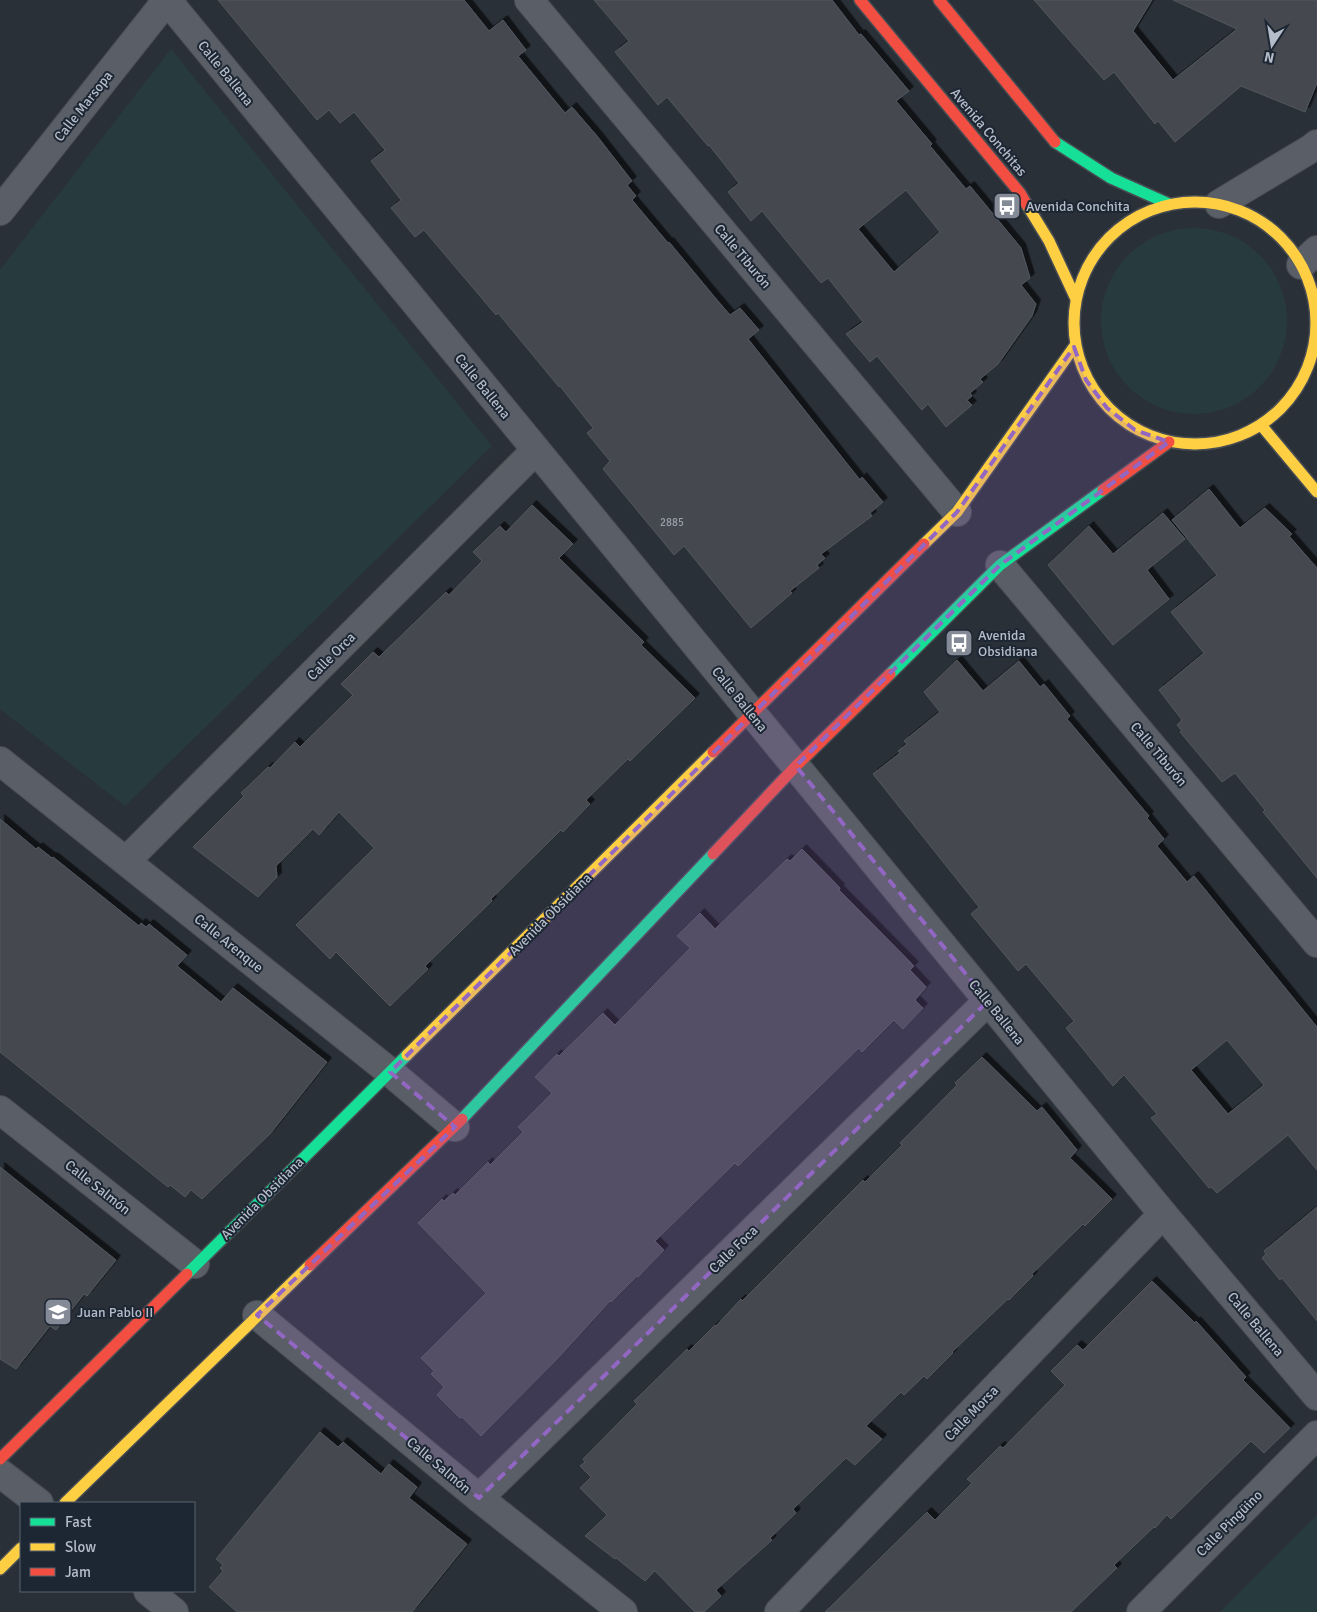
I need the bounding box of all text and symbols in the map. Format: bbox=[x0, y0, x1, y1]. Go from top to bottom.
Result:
north arrow bbox=[1247, 20, 1297, 70]
street label: Calle Ballena bbox=[194, 37, 257, 109]
text: N bbox=[1263, 48, 1276, 67]
street label: Calle Marsopa bbox=[51, 68, 116, 145]
street label: Avenida Conchitas bbox=[947, 85, 1030, 180]
bus stop icon: Avenida Conchita bbox=[992, 191, 1022, 221]
place label: Avenida Conchita bbox=[1026, 198, 1130, 215]
street label: Calle Tiburón bbox=[711, 221, 775, 292]
street label: Calle Ballena bbox=[451, 350, 514, 422]
house number: 2885 bbox=[660, 516, 684, 529]
place label: Avenida Obsidiana bbox=[978, 627, 1038, 660]
bus stop icon: Avenida Obsidiana bbox=[944, 628, 974, 658]
street label: Calle Orca bbox=[304, 629, 359, 684]
street label: Calle Ballena bbox=[708, 663, 771, 735]
street label: Calle Tiburón bbox=[1127, 719, 1191, 790]
street label: Avenida Obsidiana bbox=[505, 869, 595, 959]
street label: Calle Arenque bbox=[191, 910, 267, 976]
street label: Calle Ballena bbox=[965, 976, 1028, 1048]
street label: Avenida Obsidiana bbox=[217, 1153, 307, 1243]
street label: Calle Salmón bbox=[62, 1157, 134, 1218]
street label: Calle Foca bbox=[705, 1222, 761, 1277]
street label: Calle Ballena bbox=[1224, 1289, 1287, 1360]
school or university icon: Juan Pablo II bbox=[43, 1297, 73, 1327]
place label: Juan Pablo II bbox=[77, 1304, 153, 1321]
street label: Calle Morsa bbox=[941, 1382, 1002, 1445]
street label: Calle Salmón bbox=[403, 1434, 474, 1497]
street label: Calle Pingüino bbox=[1193, 1487, 1266, 1560]
legend bbox=[20, 1502, 195, 1592]
text: Fast bbox=[65, 1513, 92, 1531]
text: Slow bbox=[65, 1538, 96, 1556]
text: Jam bbox=[65, 1563, 91, 1581]

